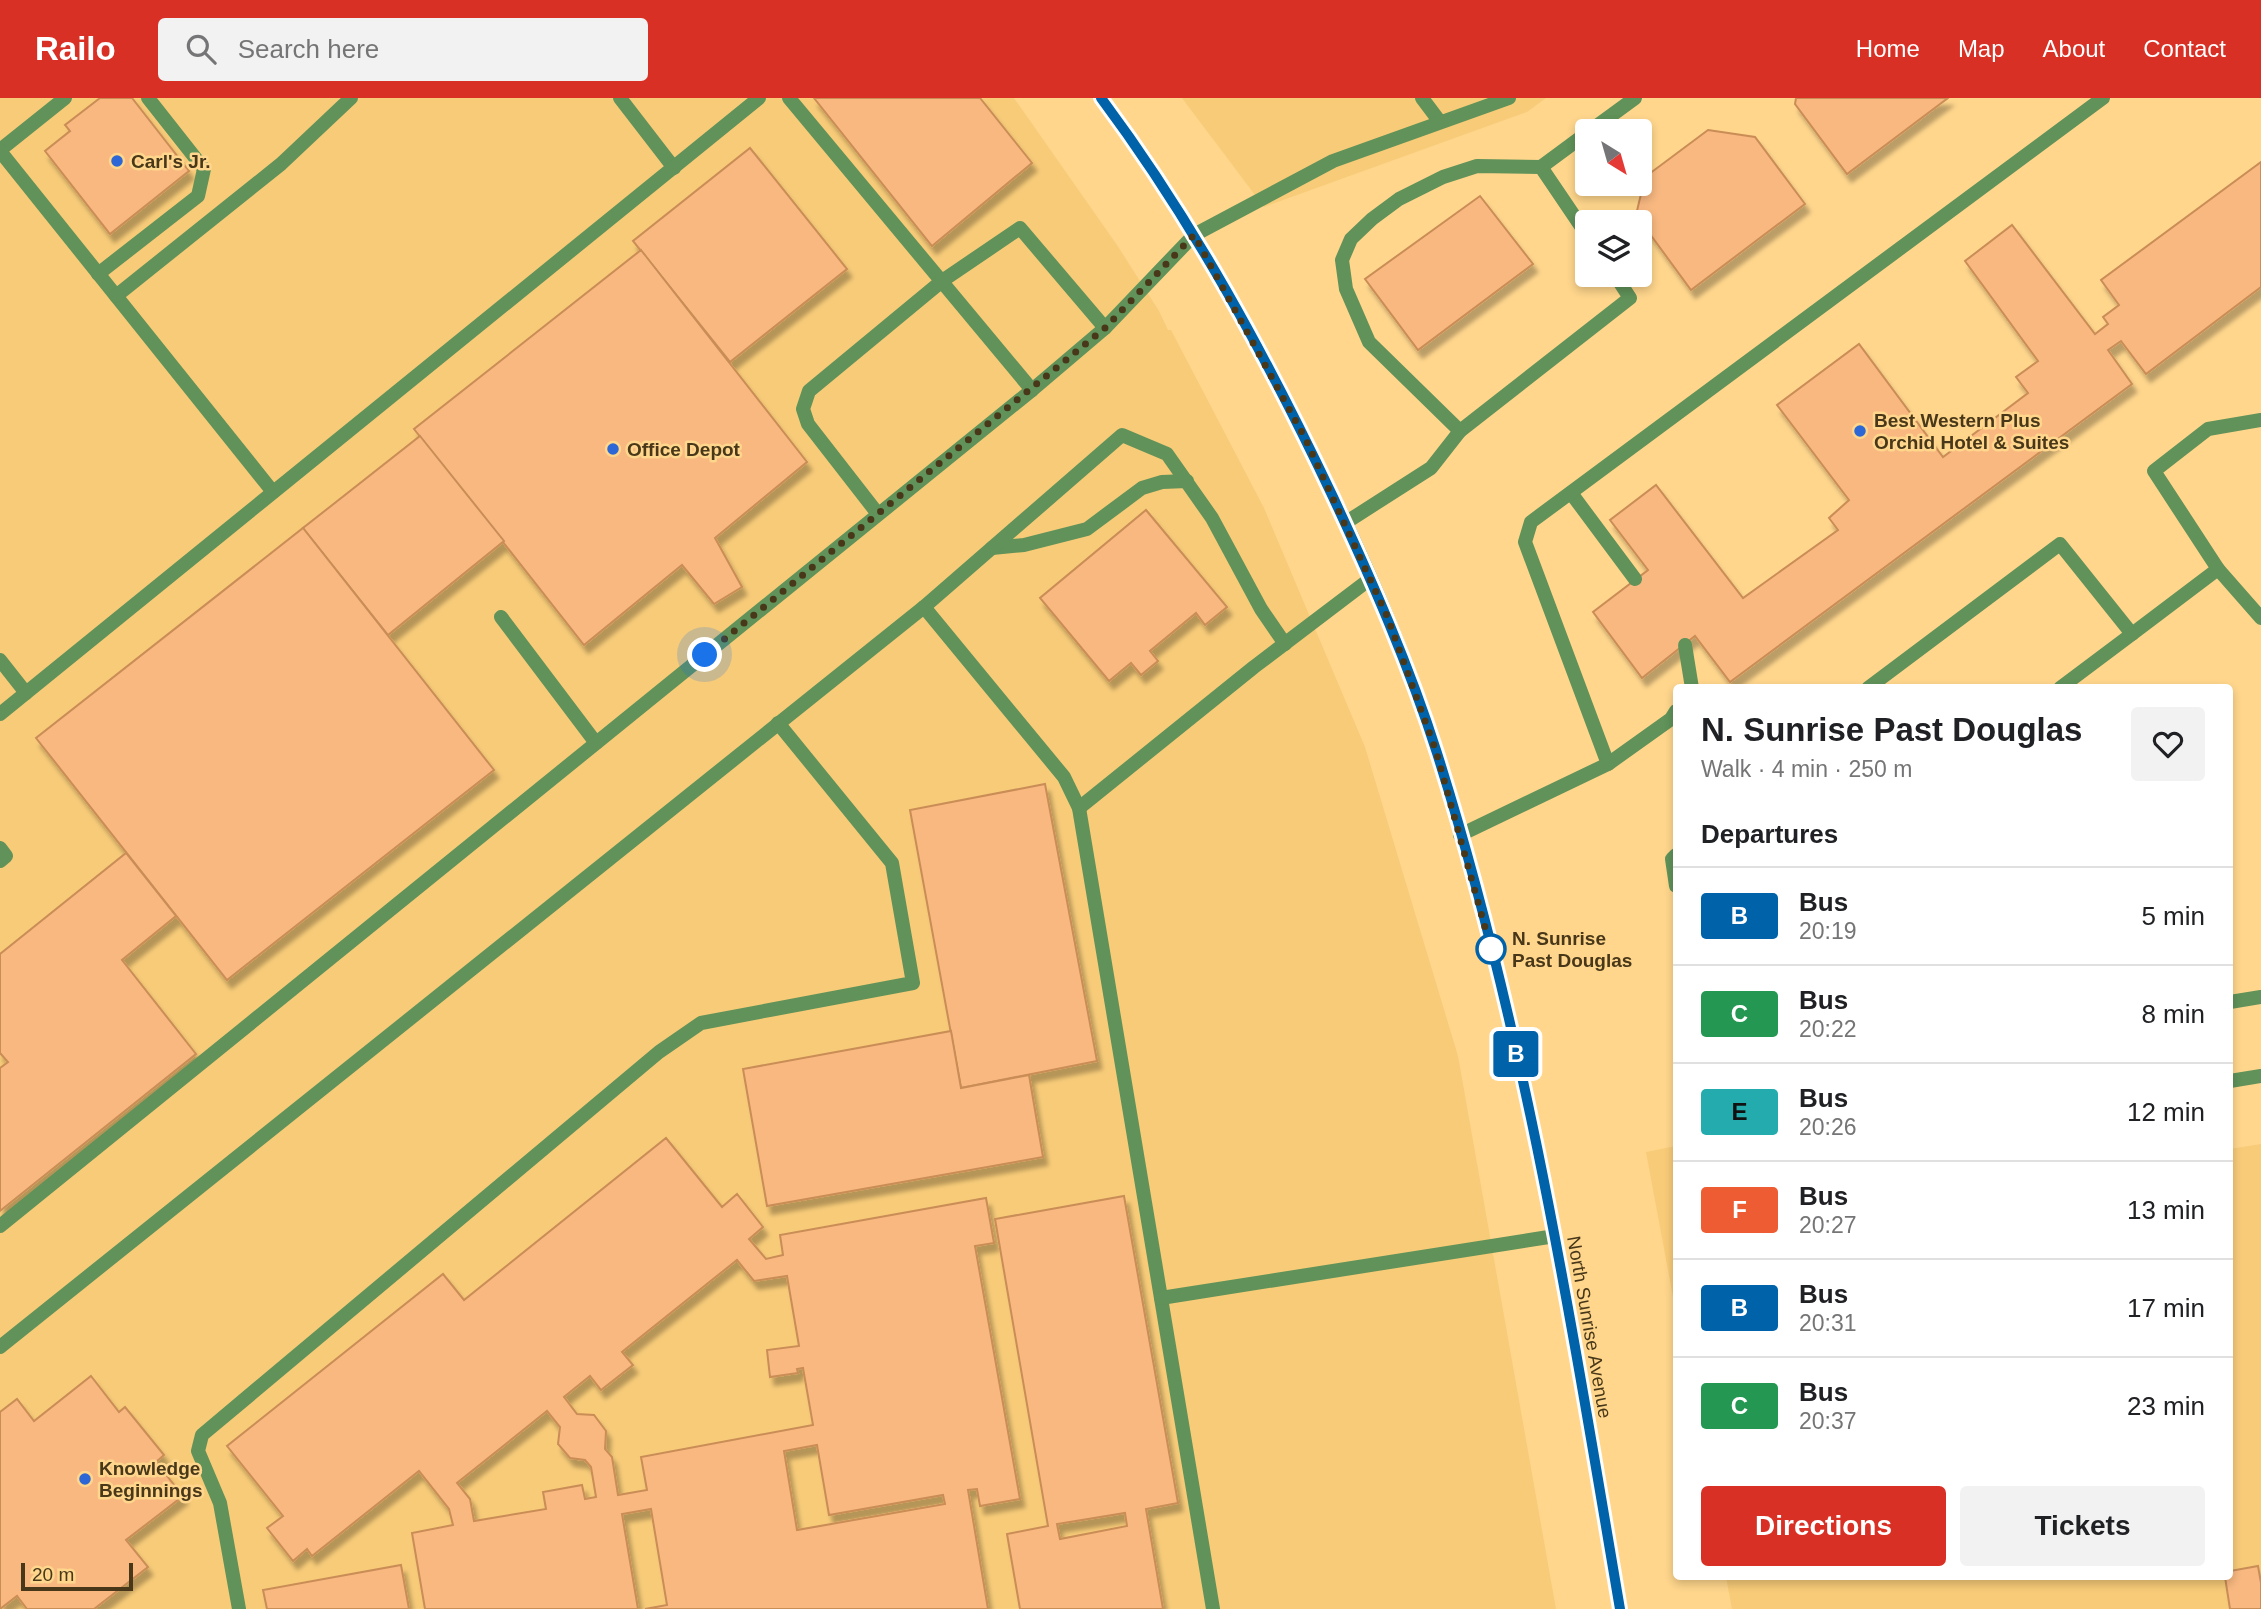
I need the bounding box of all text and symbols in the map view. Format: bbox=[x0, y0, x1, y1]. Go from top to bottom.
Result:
search box bbox=[158, 18, 648, 81]
text: Railo bbox=[35, 30, 116, 67]
icon: search bbox=[182, 30, 220, 68]
text: Search here bbox=[238, 34, 379, 64]
text: Home bbox=[1856, 35, 1920, 62]
text: Map bbox=[1958, 35, 2005, 62]
text: About bbox=[2043, 35, 2105, 62]
text: Contact bbox=[2143, 35, 2226, 62]
north arrow bbox=[1575, 119, 1652, 196]
map controls bbox=[1575, 119, 1652, 287]
place label: Carl's Jr. bbox=[131, 151, 211, 172]
marker: Carl's Jr. bbox=[109, 153, 125, 169]
button: layers bbox=[1575, 210, 1652, 287]
place label: Best Western Plus Orchid Hotel & Suites bbox=[1874, 410, 2069, 453]
marker: Best Western Plus Orchid Hotel & Suites bbox=[1852, 423, 1868, 439]
place label: Office Depot bbox=[627, 439, 741, 460]
marker: Office Depot bbox=[605, 441, 621, 457]
your location bbox=[687, 637, 722, 672]
button: heart bbox=[2131, 707, 2205, 781]
text: N. Sunrise Past Douglas bbox=[1701, 711, 2082, 748]
text: Walk · 4 min · 250 m bbox=[1701, 756, 1912, 782]
text: Departures bbox=[1701, 819, 1838, 849]
text: Bus bbox=[1799, 887, 1848, 917]
text: 5 min bbox=[2141, 901, 2205, 931]
text: B bbox=[1731, 902, 1748, 929]
text: 20:19 bbox=[1799, 918, 1857, 944]
place label: N. Sunrise Past Douglas bbox=[1512, 928, 1632, 971]
marker: N. Sunrise Past Douglas bbox=[1476, 934, 1506, 964]
text: Bus bbox=[1799, 985, 1848, 1015]
text: 8 min bbox=[2141, 999, 2205, 1029]
text: C bbox=[1731, 1000, 1748, 1027]
text: 20:22 bbox=[1799, 1016, 1857, 1042]
line badge: B bbox=[1493, 1031, 1539, 1077]
text: B bbox=[1507, 1040, 1525, 1067]
text: Bus bbox=[1799, 1083, 1848, 1113]
text: 12 min bbox=[2127, 1097, 2205, 1127]
text: E bbox=[1731, 1098, 1748, 1125]
text: 20:26 bbox=[1799, 1114, 1857, 1140]
text: Bus bbox=[1799, 1181, 1848, 1211]
text: 13 min bbox=[2127, 1195, 2205, 1225]
text: F bbox=[1732, 1196, 1747, 1223]
text: 20:27 bbox=[1799, 1212, 1857, 1238]
street label: North Sunrise Avenue bbox=[1563, 1234, 1616, 1420]
text: Bus bbox=[1799, 1279, 1848, 1309]
text: 17 min bbox=[2127, 1293, 2205, 1323]
text: B bbox=[1731, 1294, 1748, 1321]
text: 20:31 bbox=[1799, 1310, 1857, 1336]
text: Bus bbox=[1799, 1377, 1848, 1407]
text: 23 min bbox=[2127, 1391, 2205, 1421]
text: C bbox=[1731, 1392, 1748, 1419]
text: 20:37 bbox=[1799, 1408, 1857, 1434]
place label: Knowledge Beginnings bbox=[99, 1458, 202, 1501]
marker: Knowledge Beginnings bbox=[77, 1471, 93, 1487]
button: Directions bbox=[1701, 1486, 1946, 1566]
button: Tickets bbox=[1960, 1486, 2205, 1566]
scale bar bbox=[21, 1560, 133, 1592]
text: 20 m bbox=[32, 1564, 74, 1585]

